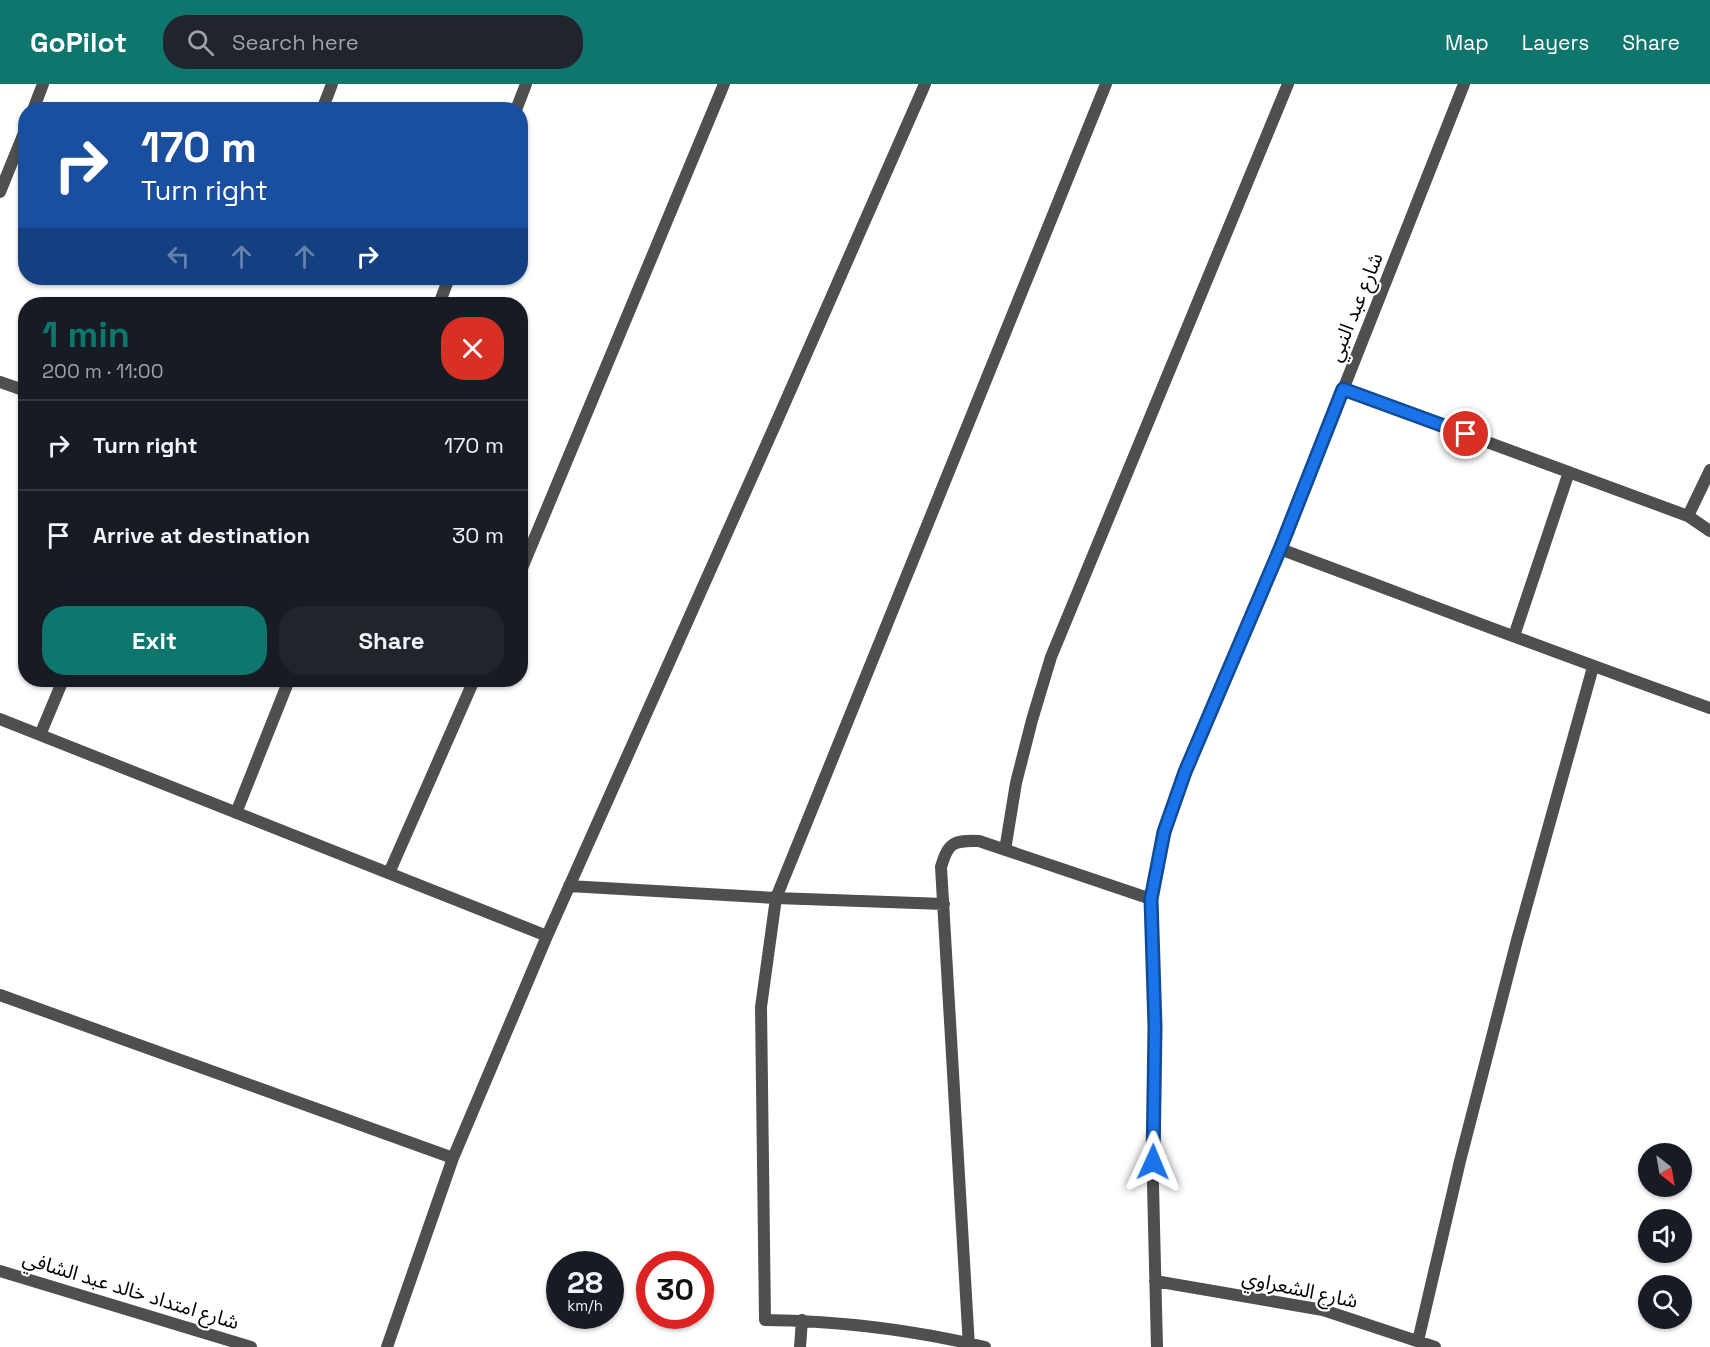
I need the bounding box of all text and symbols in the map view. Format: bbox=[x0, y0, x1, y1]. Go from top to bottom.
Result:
search box bbox=[163, 15, 583, 69]
text: GoPilot bbox=[30, 24, 127, 60]
icon: search bbox=[184, 26, 217, 59]
text: Search here bbox=[232, 28, 359, 56]
text: Map bbox=[1445, 29, 1489, 56]
text: Layers bbox=[1522, 29, 1589, 56]
text: Share bbox=[1622, 29, 1680, 56]
text: 170 m bbox=[141, 121, 257, 174]
icon: right bbox=[42, 126, 120, 204]
text: Turn right bbox=[141, 173, 268, 208]
icon: left bbox=[162, 240, 195, 273]
icon: ahead bbox=[225, 240, 258, 273]
icon: ahead bbox=[288, 240, 321, 273]
icon: right bbox=[351, 240, 384, 273]
street label: شارع عبد النبي bbox=[1321, 249, 1391, 366]
text: 1 min bbox=[42, 312, 130, 358]
button: close bbox=[441, 317, 504, 380]
text: 200 m · 11:00 bbox=[42, 358, 163, 384]
pin bbox=[1440, 408, 1491, 459]
icon: arrive bbox=[1449, 417, 1482, 450]
icon: right bbox=[42, 429, 75, 462]
text: Turn right bbox=[93, 431, 198, 459]
text: 170 m bbox=[444, 431, 504, 459]
icon: arrive bbox=[42, 519, 75, 552]
text: Arrive at destination bbox=[93, 521, 310, 549]
text: 30 m bbox=[452, 521, 504, 549]
button: Exit bbox=[42, 606, 267, 675]
button: Share bbox=[279, 606, 504, 675]
position arrow bbox=[1121, 1130, 1185, 1194]
north arrow bbox=[1638, 1143, 1692, 1197]
map controls bbox=[1638, 1143, 1692, 1329]
button: sound bbox=[1638, 1209, 1692, 1263]
street label: شارع امتداد خالد عبد الشافي bbox=[19, 1245, 242, 1338]
speed limit sign: 30 bbox=[636, 1251, 714, 1329]
text: 28 bbox=[567, 1263, 603, 1302]
street label: شارع الشعراوي bbox=[1239, 1264, 1360, 1317]
button: search bbox=[1638, 1275, 1692, 1329]
text: km/h bbox=[567, 1296, 603, 1315]

